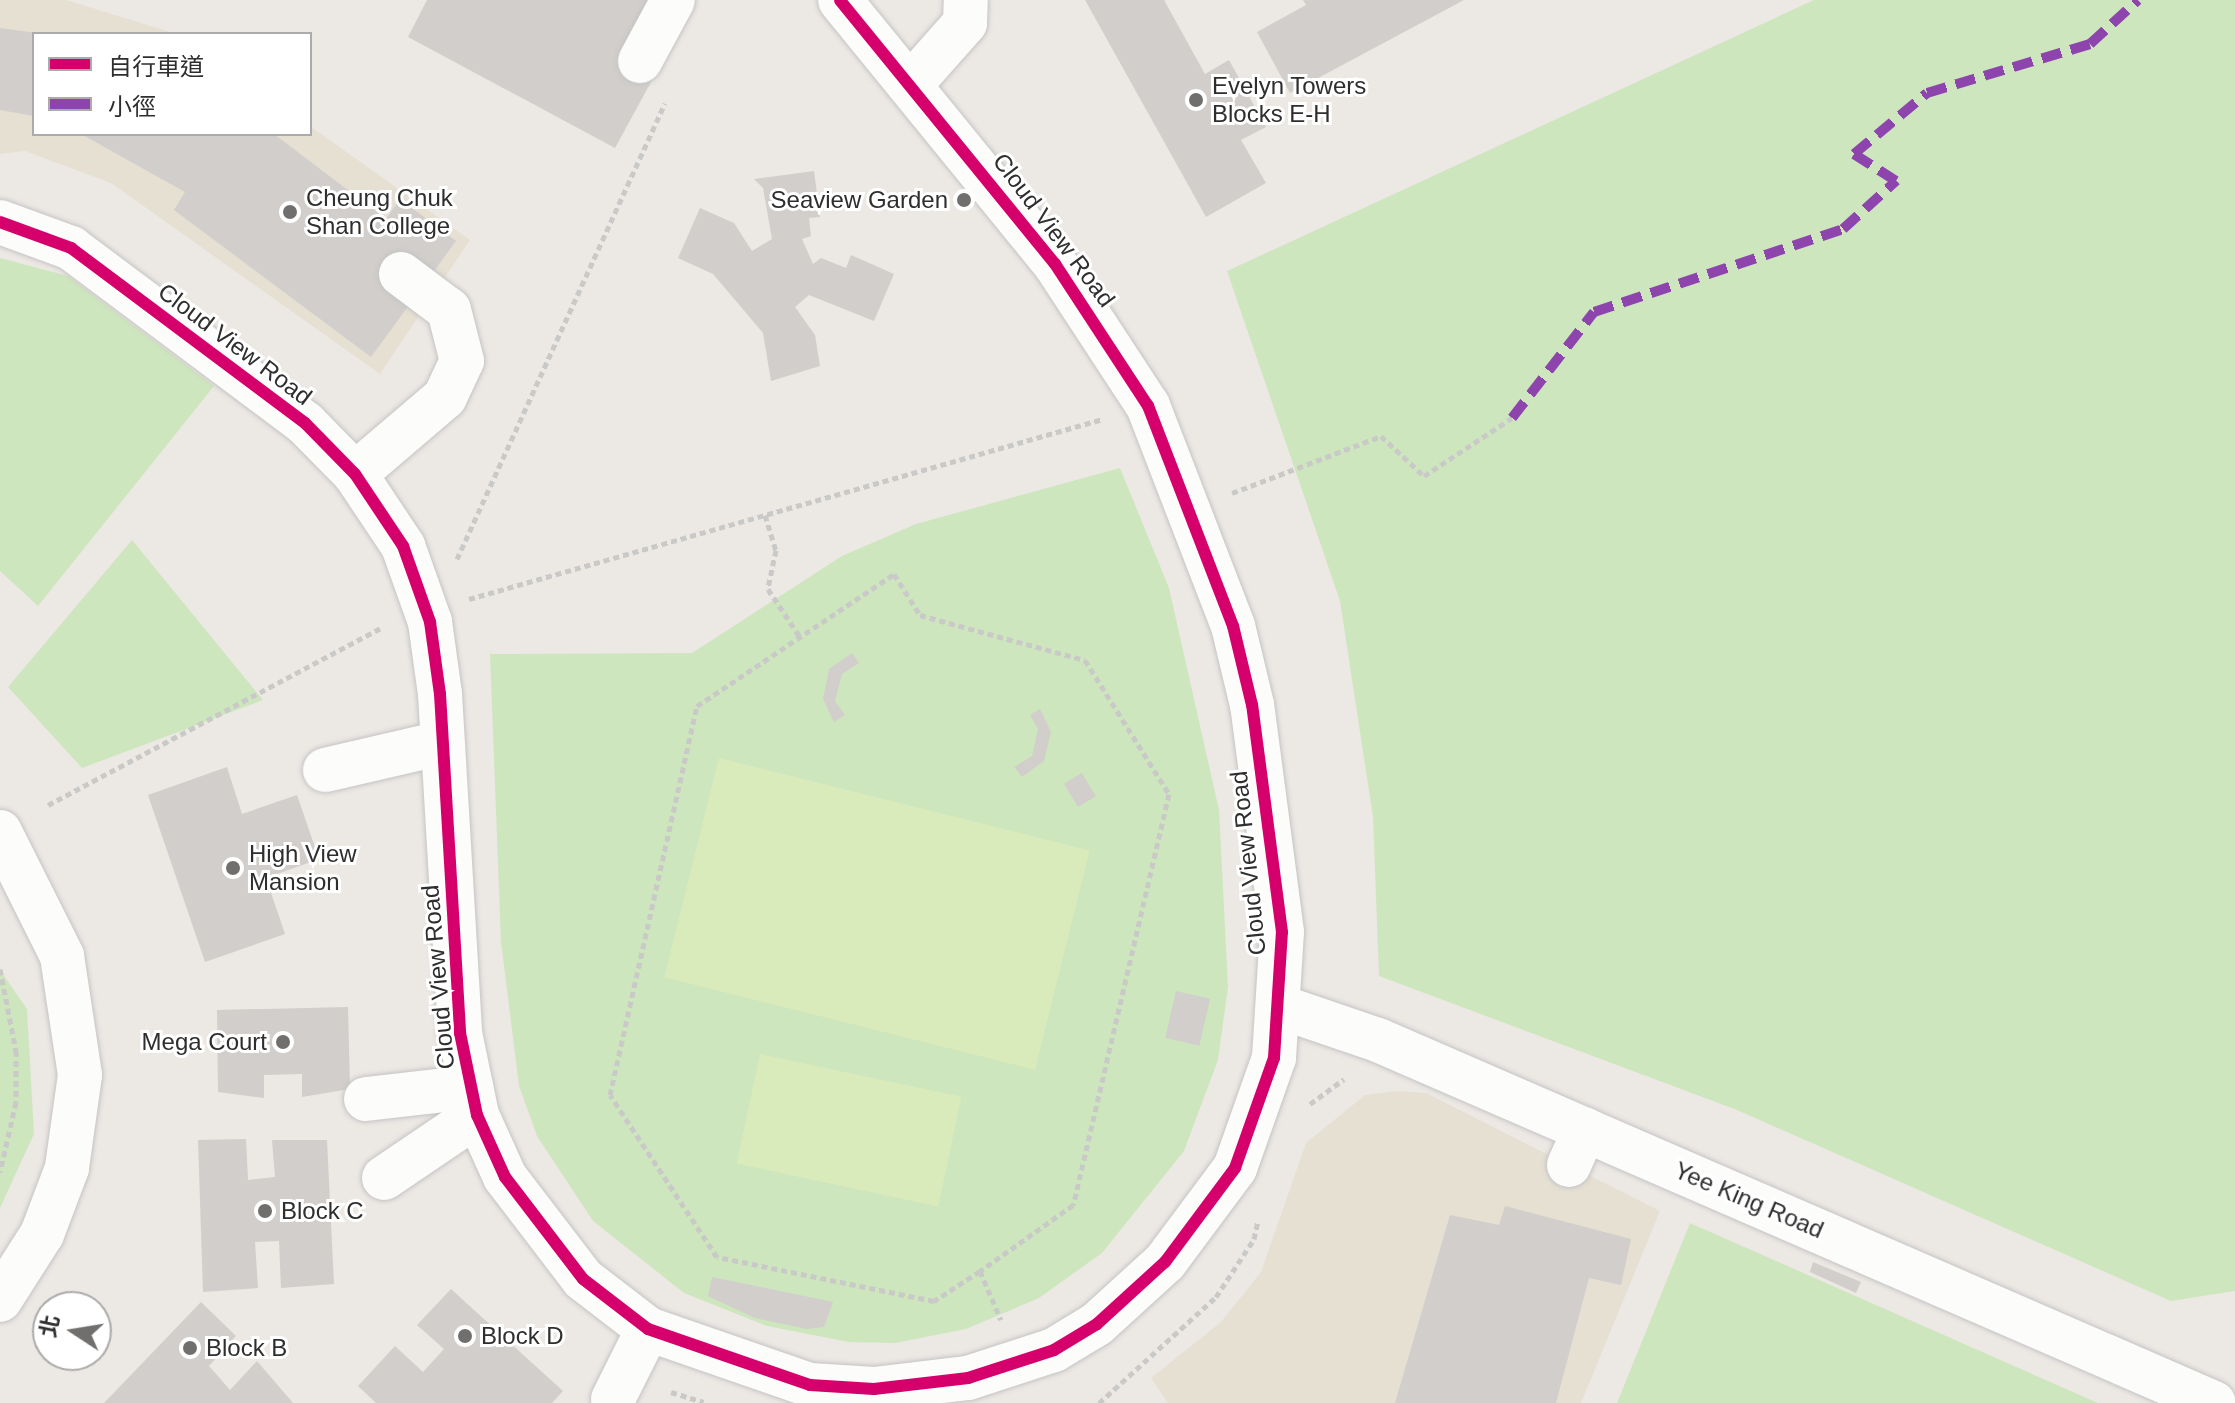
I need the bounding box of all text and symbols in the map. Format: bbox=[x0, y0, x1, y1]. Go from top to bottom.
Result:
legend bbox=[32, 32, 312, 136]
text: 自行車道 bbox=[108, 53, 204, 80]
place label: Evelyn Towers Blocks E-H bbox=[1212, 72, 1367, 128]
marker: Evelyn Towers Blocks E-H bbox=[1187, 91, 1205, 109]
text: 小徑 bbox=[108, 93, 156, 120]
street label: Cloud View Road bbox=[987, 147, 1121, 313]
place label: Cheung Chuk Shan College bbox=[306, 184, 453, 240]
place label: Seaview Garden bbox=[771, 186, 948, 214]
marker: Seaview Garden bbox=[955, 191, 973, 209]
marker: Cheung Chuk Shan College bbox=[281, 203, 299, 221]
street label: Cloud View Road bbox=[152, 277, 318, 411]
street label: Cloud View Road bbox=[1224, 769, 1272, 957]
place label: High View Mansion bbox=[249, 840, 357, 896]
marker: High View Mansion bbox=[224, 859, 242, 877]
street label: Cloud View Road bbox=[416, 884, 460, 1070]
place label: Mega Court bbox=[142, 1028, 267, 1056]
marker: Mega Court bbox=[274, 1033, 292, 1051]
street label: Yee King Road bbox=[1670, 1156, 1828, 1244]
place label: Block C bbox=[281, 1197, 364, 1225]
marker: Block C bbox=[256, 1202, 274, 1220]
north arrow bbox=[32, 1291, 112, 1371]
text: 北 bbox=[35, 1313, 65, 1340]
place label: Block D bbox=[481, 1322, 564, 1350]
marker: Block D bbox=[456, 1327, 474, 1345]
place label: Block B bbox=[206, 1334, 287, 1362]
marker: Block B bbox=[181, 1339, 199, 1357]

